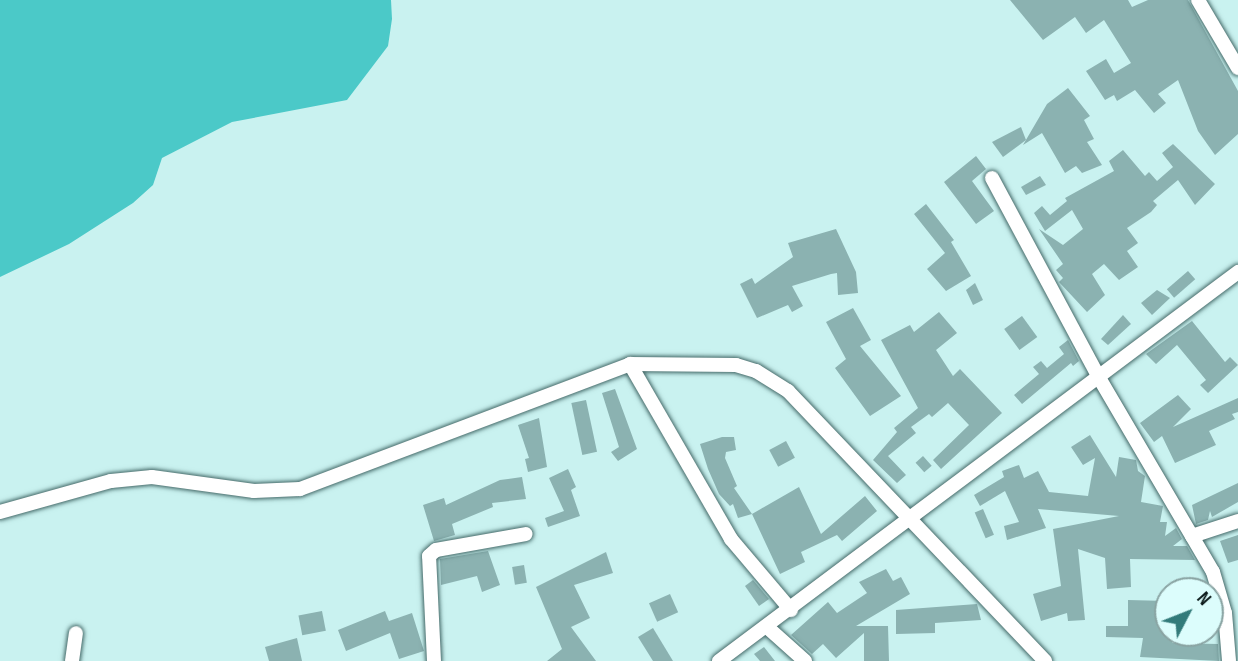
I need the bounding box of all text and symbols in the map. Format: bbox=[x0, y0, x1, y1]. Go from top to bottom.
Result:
north arrow bbox=[1154, 577, 1224, 647]
text: N bbox=[1192, 587, 1215, 610]

